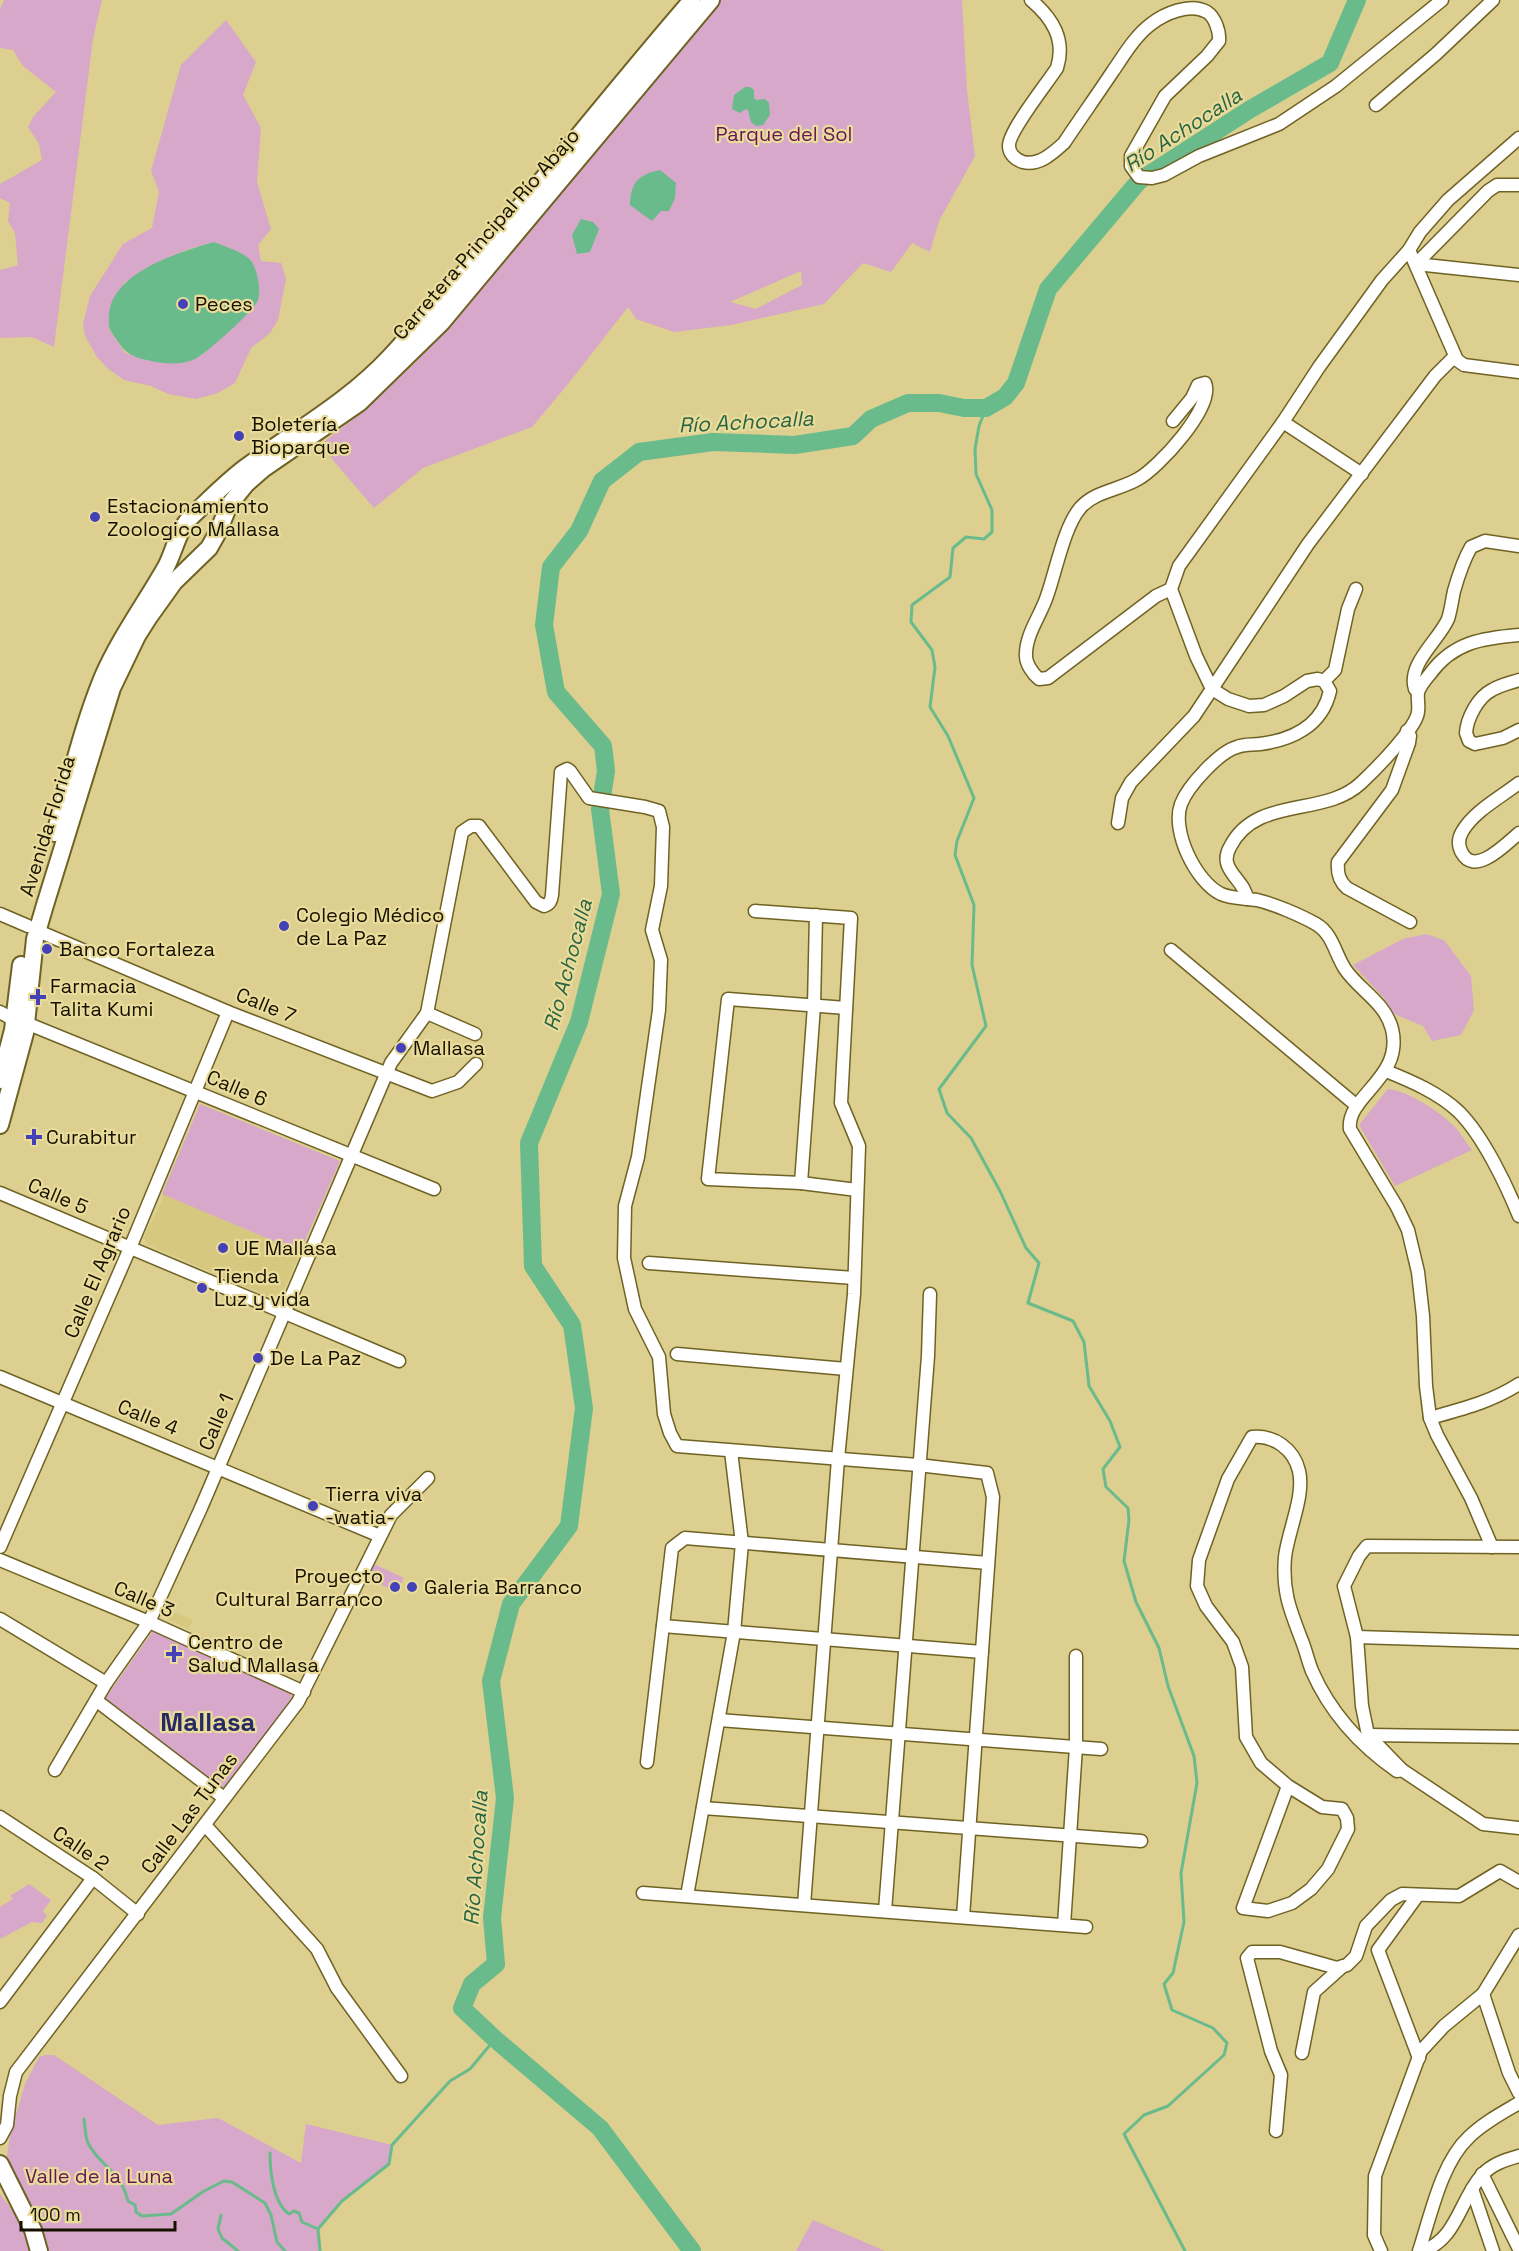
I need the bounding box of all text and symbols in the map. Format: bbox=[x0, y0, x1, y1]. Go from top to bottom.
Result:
water label: Río Achocalla bbox=[1119, 81, 1248, 178]
park label: Parque del Sol bbox=[716, 121, 852, 147]
street label: Carretera Principal Río Abajo bbox=[387, 123, 585, 345]
place label: Peces bbox=[195, 291, 253, 317]
marker: Peces bbox=[176, 297, 190, 311]
water label: Río Achocalla bbox=[678, 404, 815, 439]
place label: Boletería Bioparque bbox=[251, 411, 350, 460]
marker: Boletería Bioparque bbox=[232, 429, 246, 443]
place label: Estacionamiento Zoologico Mallasa bbox=[107, 493, 279, 542]
marker: Estacionamiento Zoologico Mallasa bbox=[88, 510, 102, 524]
street label: Avenida Florida bbox=[13, 752, 81, 900]
water label: Río Achocalla bbox=[537, 895, 598, 1034]
place label: Colegio Médico de La Paz bbox=[296, 902, 444, 951]
marker: Colegio Médico de La Paz bbox=[277, 919, 291, 933]
place label: Banco Fortaleza bbox=[59, 936, 215, 962]
marker: Banco Fortaleza bbox=[40, 942, 54, 956]
place label: Farmacia Talita Kumi bbox=[50, 973, 153, 1022]
street label: Calle 7 bbox=[232, 981, 300, 1029]
marker: Farmacia Talita Kumi bbox=[31, 990, 45, 1004]
place label: Mallasa bbox=[413, 1035, 485, 1061]
marker: Mallasa bbox=[394, 1041, 408, 1055]
street label: Calle 6 bbox=[203, 1064, 271, 1112]
place label: Curabitur bbox=[46, 1124, 137, 1150]
marker: Curabitur bbox=[27, 1130, 41, 1144]
street label: Calle 5 bbox=[24, 1172, 92, 1220]
street label: Calle El Agrario bbox=[57, 1202, 137, 1342]
place label: UE Mallasa bbox=[235, 1235, 337, 1261]
marker: UE Mallasa bbox=[216, 1241, 230, 1255]
place label: Tienda Luz y vida bbox=[214, 1263, 310, 1312]
marker: Tienda Luz y vida bbox=[195, 1281, 209, 1295]
place label: De La Paz bbox=[270, 1345, 362, 1371]
marker: De La Paz bbox=[251, 1351, 265, 1365]
street label: Calle 1 bbox=[192, 1390, 240, 1454]
street label: Calle 4 bbox=[114, 1393, 182, 1441]
place label: Tierra viva -watia- bbox=[325, 1481, 422, 1530]
marker: Tierra viva -watia- bbox=[306, 1499, 320, 1513]
place label: Proyecto Cultural Barranco bbox=[215, 1563, 383, 1612]
place label: Galeria Barranco bbox=[424, 1574, 582, 1600]
street label: Calle 3 bbox=[110, 1575, 178, 1623]
marker: Proyecto Cultural Barranco bbox=[388, 1580, 402, 1594]
marker: Galeria Barranco bbox=[405, 1580, 419, 1594]
place label: Centro de Salud Mallasa bbox=[188, 1629, 319, 1678]
marker: Centro de Salud Mallasa bbox=[165, 1645, 183, 1663]
district label: Mallasa bbox=[160, 1705, 256, 1739]
street label: Calle Las Tunas bbox=[135, 1747, 243, 1879]
water label: Río Achocalla bbox=[457, 1789, 494, 1926]
street label: Calle 2 bbox=[48, 1820, 114, 1876]
park label: Valle de la Luna bbox=[25, 2163, 173, 2189]
scale bar bbox=[21, 2194, 176, 2232]
text: 100 m bbox=[30, 2203, 81, 2226]

